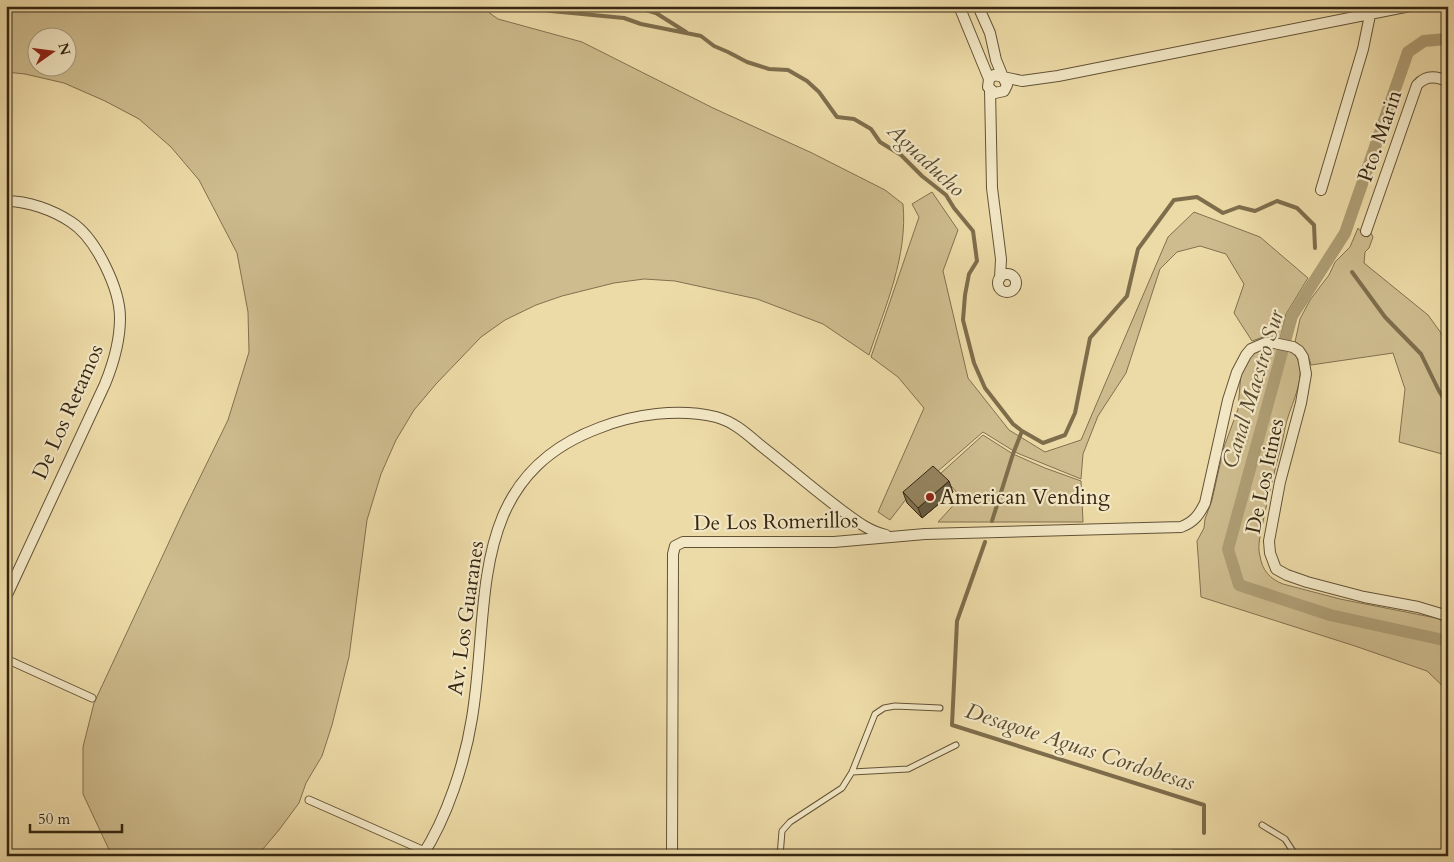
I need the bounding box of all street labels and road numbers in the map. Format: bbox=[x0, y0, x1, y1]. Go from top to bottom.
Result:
street label: Pto. Marin bbox=[1351, 86, 1409, 186]
street label: De Los Retamos bbox=[25, 340, 111, 484]
street label: De Los Itines bbox=[1239, 416, 1291, 536]
street label: De Los Romerillos bbox=[693, 506, 859, 538]
street label: Av. Los Guaranes bbox=[441, 539, 491, 697]

